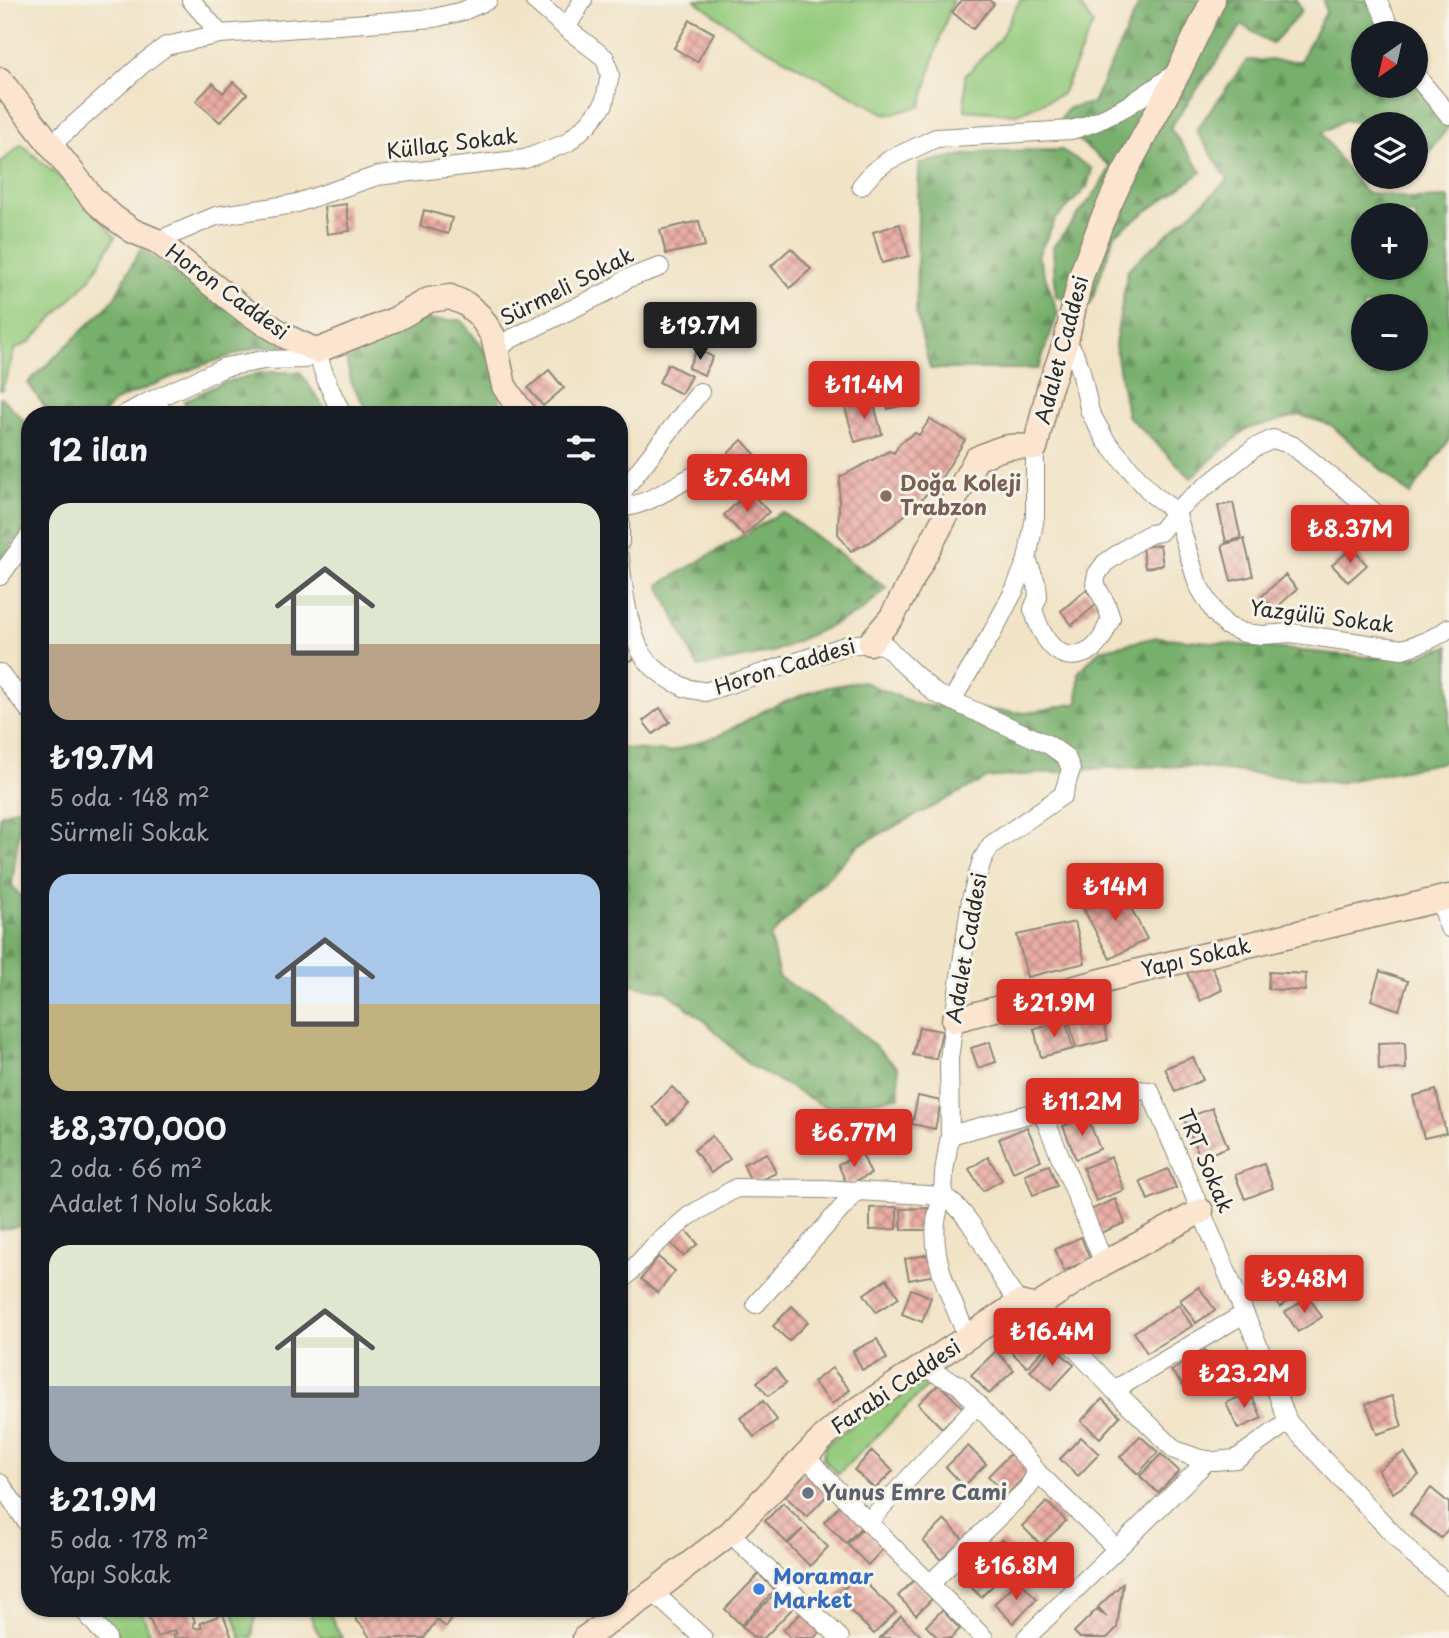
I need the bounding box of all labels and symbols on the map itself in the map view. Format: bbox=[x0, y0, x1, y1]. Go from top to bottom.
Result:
north arrow bbox=[1351, 21, 1428, 98]
street label: Küllaç Sokak bbox=[384, 118, 519, 166]
street label: Horon Caddesi bbox=[160, 235, 297, 346]
street label: Sürmeli Sokak bbox=[494, 238, 639, 333]
street label: Adalet Caddesi bbox=[1025, 272, 1095, 427]
pin: ₺19.7M bbox=[643, 302, 757, 362]
pin: ₺11.4M bbox=[807, 362, 921, 421]
pin: ₺7.64M bbox=[690, 454, 804, 514]
place label: Doğa Koleji Trabzon bbox=[900, 466, 1021, 522]
marker: Doğa Koleji Trabzon bbox=[878, 488, 894, 504]
pin: ₺8.37M bbox=[1293, 505, 1407, 565]
street label: Yazgülü Sokak bbox=[1248, 590, 1396, 640]
street label: Horon Caddesi bbox=[710, 628, 859, 702]
pin: ₺14M bbox=[1074, 864, 1156, 923]
street label: Adalet Caddesi bbox=[936, 870, 994, 1026]
street label: Yapı Sokak bbox=[1138, 928, 1253, 984]
pin: ₺21.9M bbox=[997, 979, 1111, 1039]
pin: ₺11.2M bbox=[1025, 1078, 1139, 1138]
street label: TRT Sokak bbox=[1171, 1103, 1243, 1217]
pin: ₺6.77M bbox=[797, 1110, 911, 1169]
pin: ₺9.48M bbox=[1247, 1256, 1361, 1315]
pin: ₺16.4M bbox=[995, 1308, 1109, 1368]
street label: Farabi Caddesi bbox=[823, 1330, 966, 1441]
pin: ₺23.2M bbox=[1187, 1350, 1301, 1410]
place label: Yunus Emre Cami bbox=[822, 1475, 1007, 1507]
marker: Yunus Emre Cami bbox=[800, 1485, 816, 1501]
pin: ₺16.8M bbox=[959, 1542, 1073, 1602]
place label: Moramar Market bbox=[773, 1559, 874, 1615]
marker: Moramar Market bbox=[751, 1581, 767, 1597]

